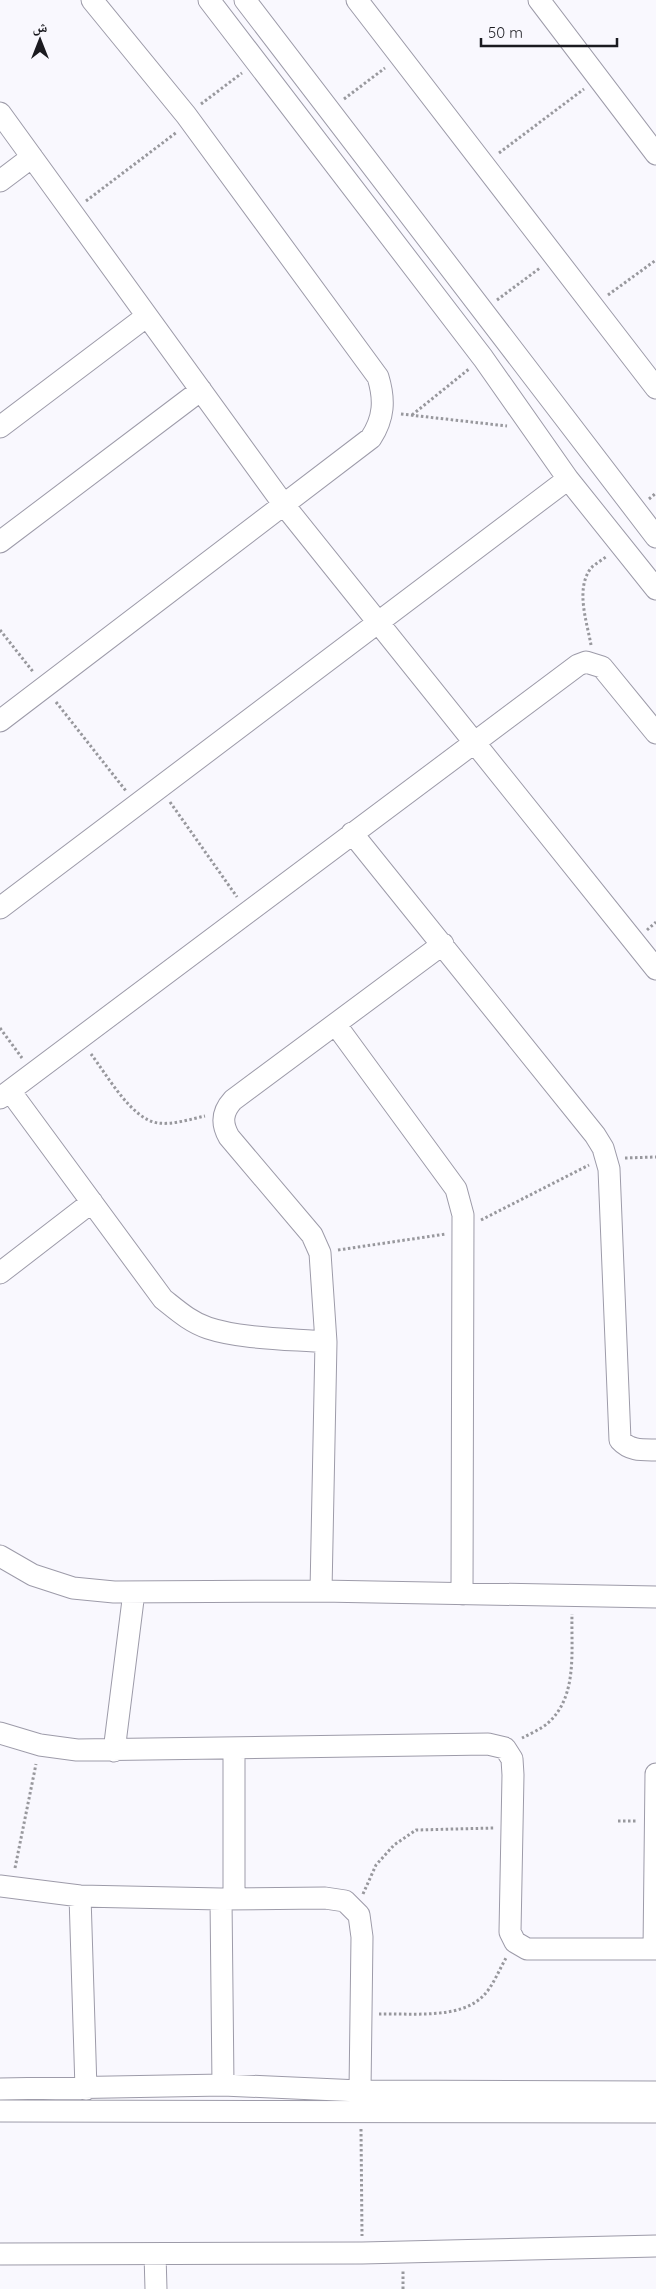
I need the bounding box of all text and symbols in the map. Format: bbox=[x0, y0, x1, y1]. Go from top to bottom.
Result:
north arrow bbox=[15, 15, 65, 65]
scale bar bbox=[481, 15, 617, 47]
text: ش bbox=[33, 18, 48, 36]
text: 50 m bbox=[488, 23, 523, 42]

